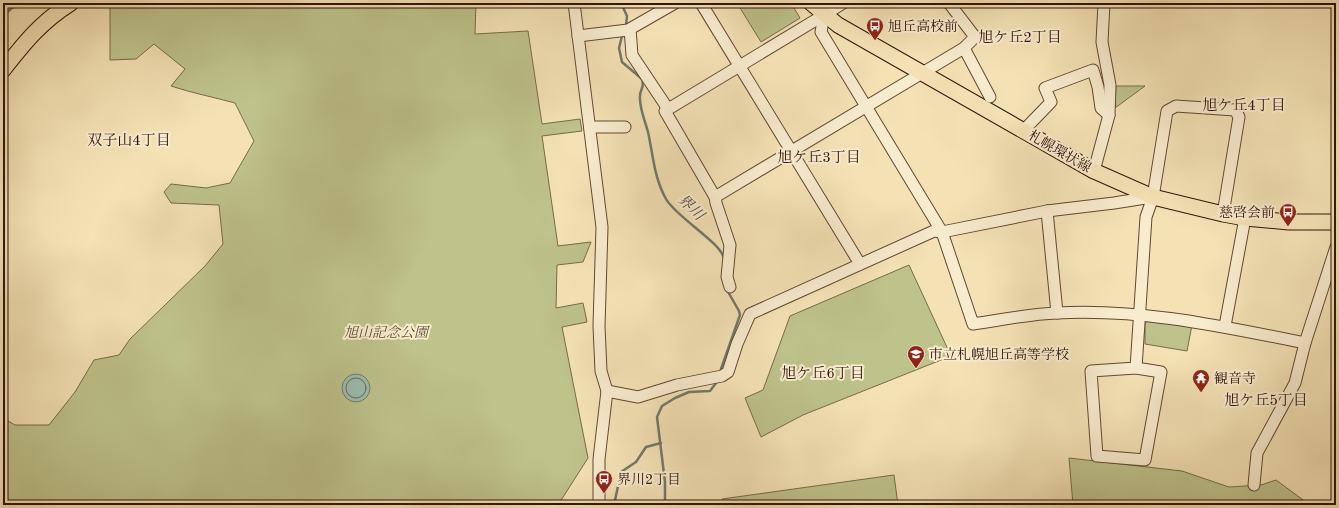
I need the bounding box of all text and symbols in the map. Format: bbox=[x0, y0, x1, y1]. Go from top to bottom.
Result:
bus stop icon: 旭丘高校前 bbox=[865, 16, 885, 41]
place label: 旭丘高校前 bbox=[888, 19, 958, 34]
district label: 旭ケ丘2丁目 bbox=[978, 29, 1062, 46]
district label: 旭ケ丘4丁目 bbox=[1202, 97, 1286, 114]
street label: 札幌環状線 bbox=[1026, 127, 1094, 175]
district label: 双子山4丁目 bbox=[87, 132, 171, 149]
district label: 旭ケ丘3丁目 bbox=[777, 149, 861, 166]
water label: 界川 bbox=[674, 191, 709, 225]
bus stop icon: 慈啓会前 bbox=[1278, 202, 1298, 227]
place label: 慈啓会前 bbox=[1219, 205, 1275, 220]
park label: 旭山記念公園 bbox=[344, 325, 430, 340]
school or university icon: 市立札幌旭丘高等学校 bbox=[906, 344, 926, 369]
place label: 市立札幌旭丘高等学校 bbox=[929, 347, 1069, 362]
district label: 旭ケ丘6丁目 bbox=[781, 365, 865, 382]
temple icon: 観音寺 bbox=[1191, 368, 1211, 393]
place label: 観音寺 bbox=[1214, 371, 1256, 386]
district label: 旭ケ丘5丁目 bbox=[1224, 392, 1308, 409]
bus stop icon: 界川2丁目 bbox=[594, 469, 614, 494]
place label: 界川2丁目 bbox=[617, 472, 681, 487]

